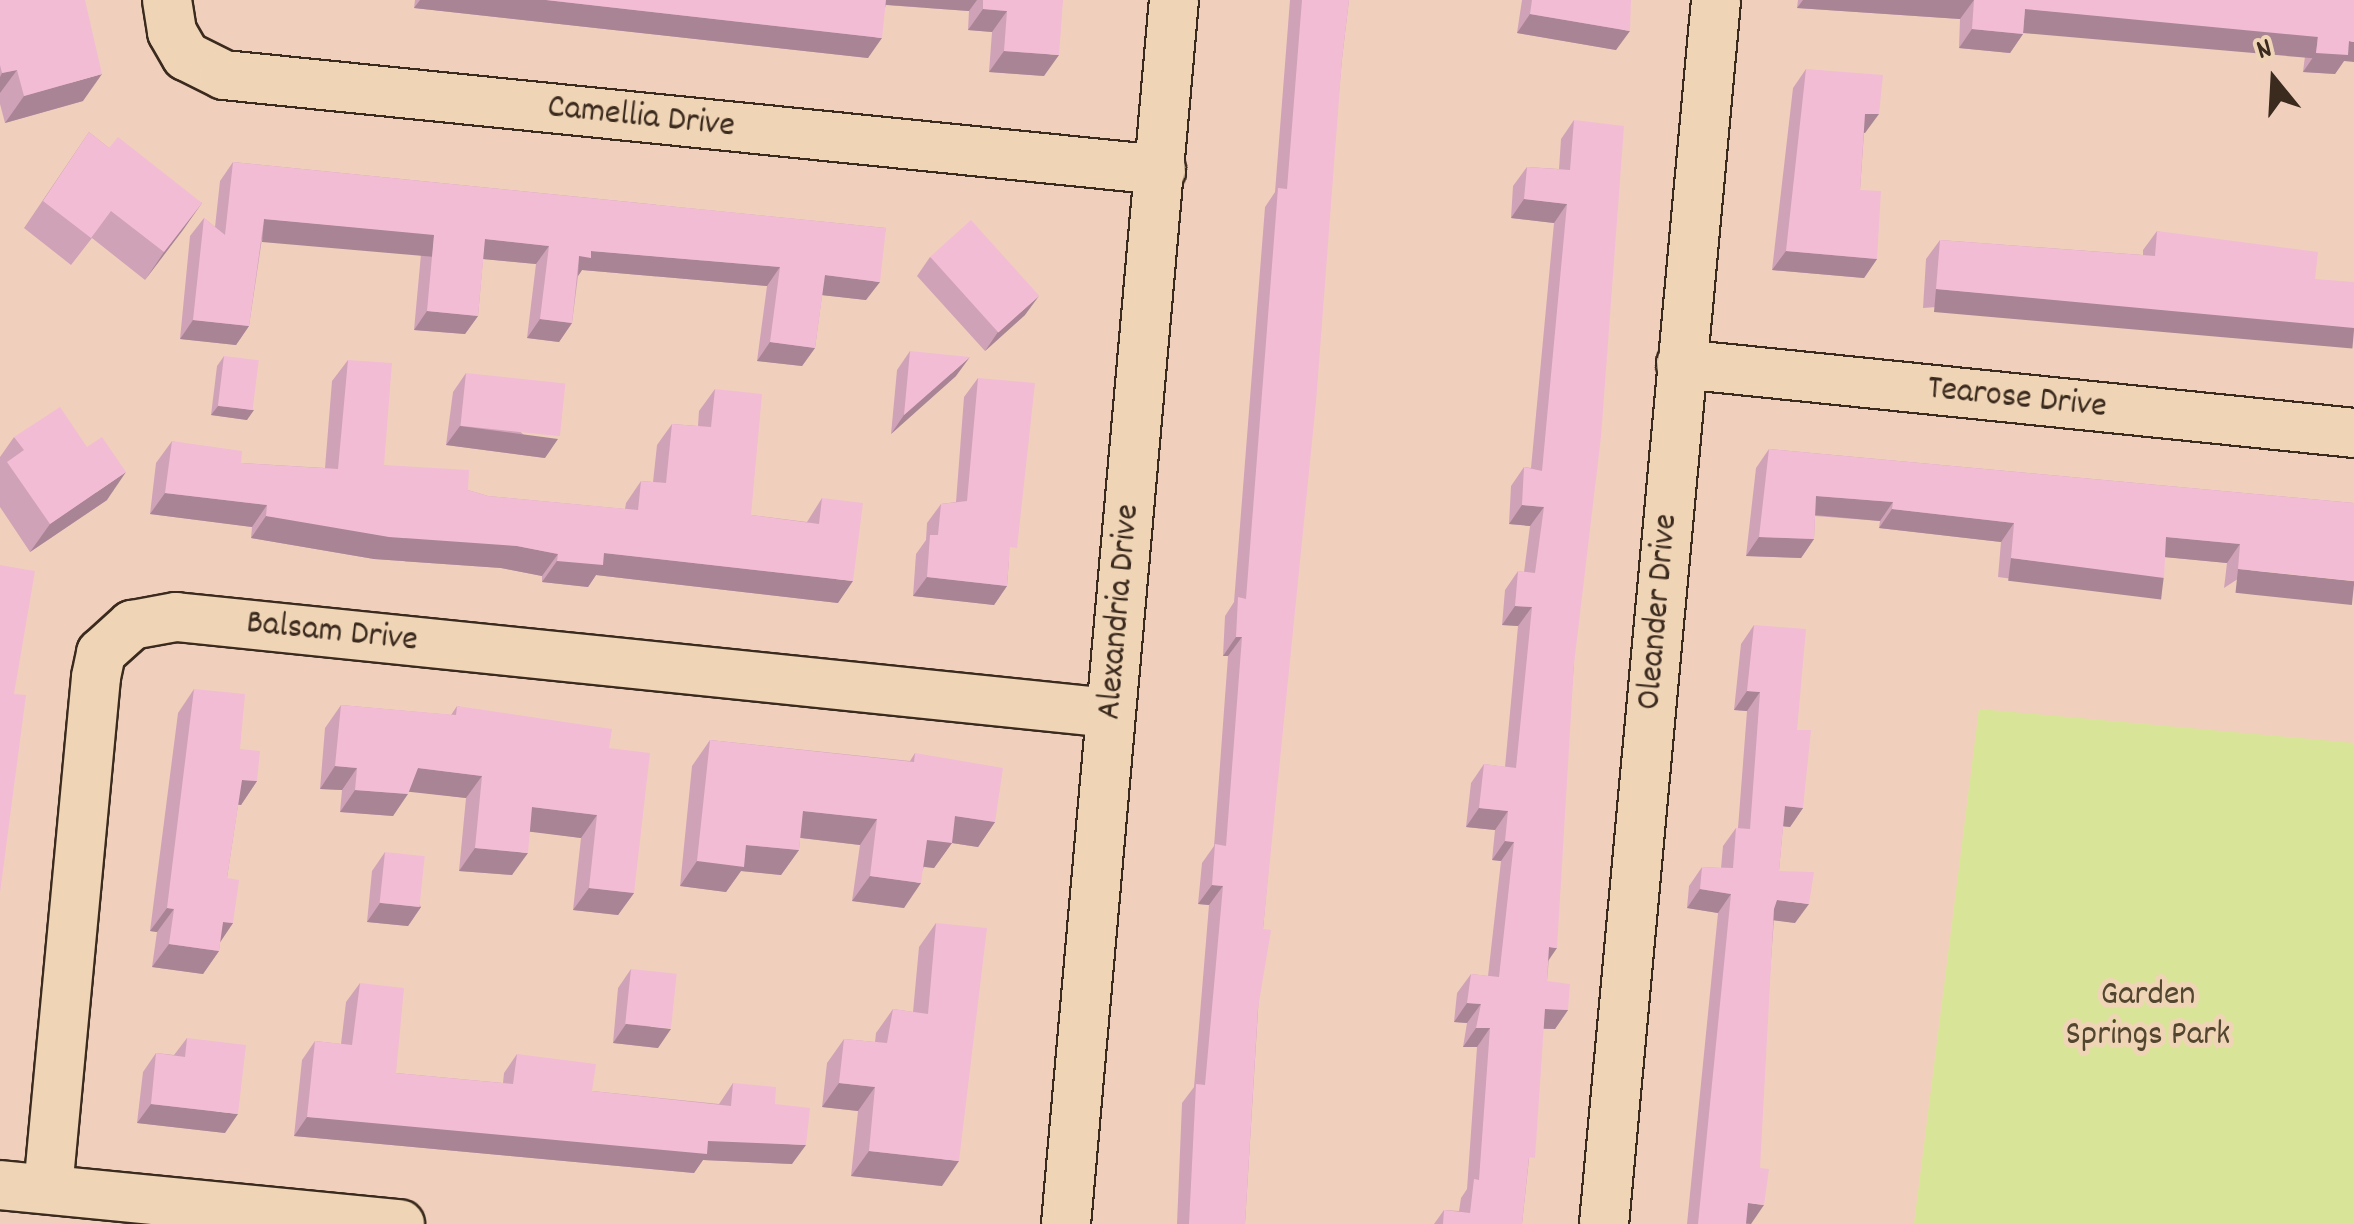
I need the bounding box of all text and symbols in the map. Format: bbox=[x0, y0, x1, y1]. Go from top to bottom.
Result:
north arrow bbox=[2224, 30, 2324, 130]
text: N bbox=[2252, 30, 2277, 73]
street label: Camellia Drive bbox=[545, 87, 737, 149]
street label: Tearose Drive bbox=[1925, 369, 2109, 429]
street label: Alexandria Drive bbox=[1090, 503, 1150, 721]
street label: Oleander Drive bbox=[1630, 512, 1688, 712]
street label: Balsam Drive bbox=[244, 603, 420, 663]
park label: Garden Springs Park bbox=[2066, 975, 2230, 1057]

